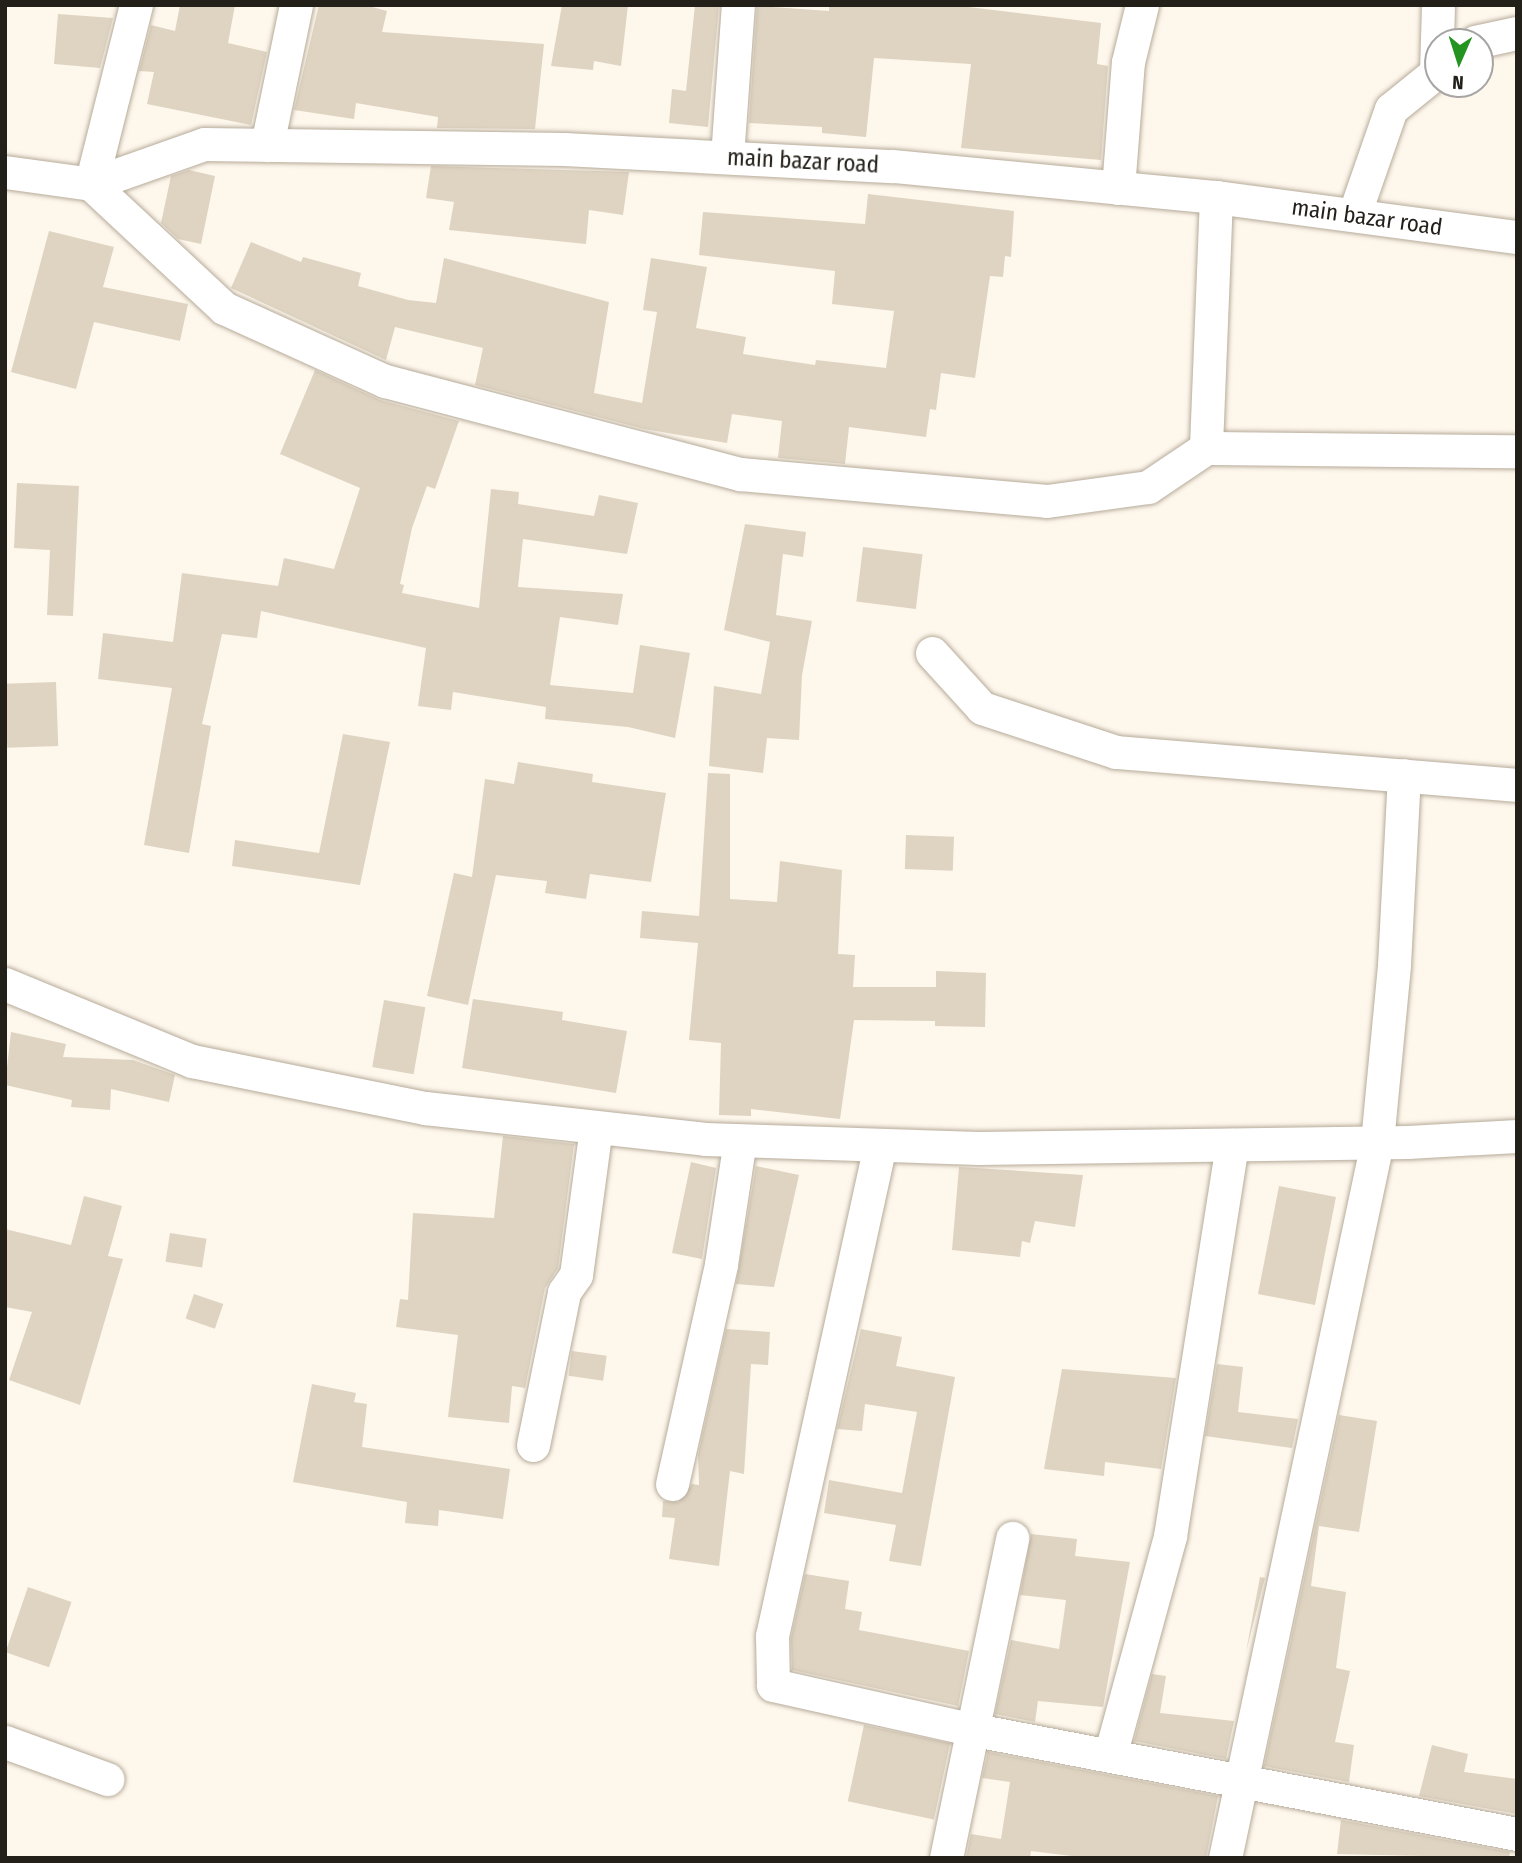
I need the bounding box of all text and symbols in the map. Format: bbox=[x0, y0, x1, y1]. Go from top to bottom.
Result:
north arrow bbox=[1424, 28, 1494, 98]
text: N bbox=[1452, 71, 1464, 94]
street label: main bazar road bbox=[726, 143, 880, 179]
street label: main bazar road bbox=[1290, 193, 1444, 241]

